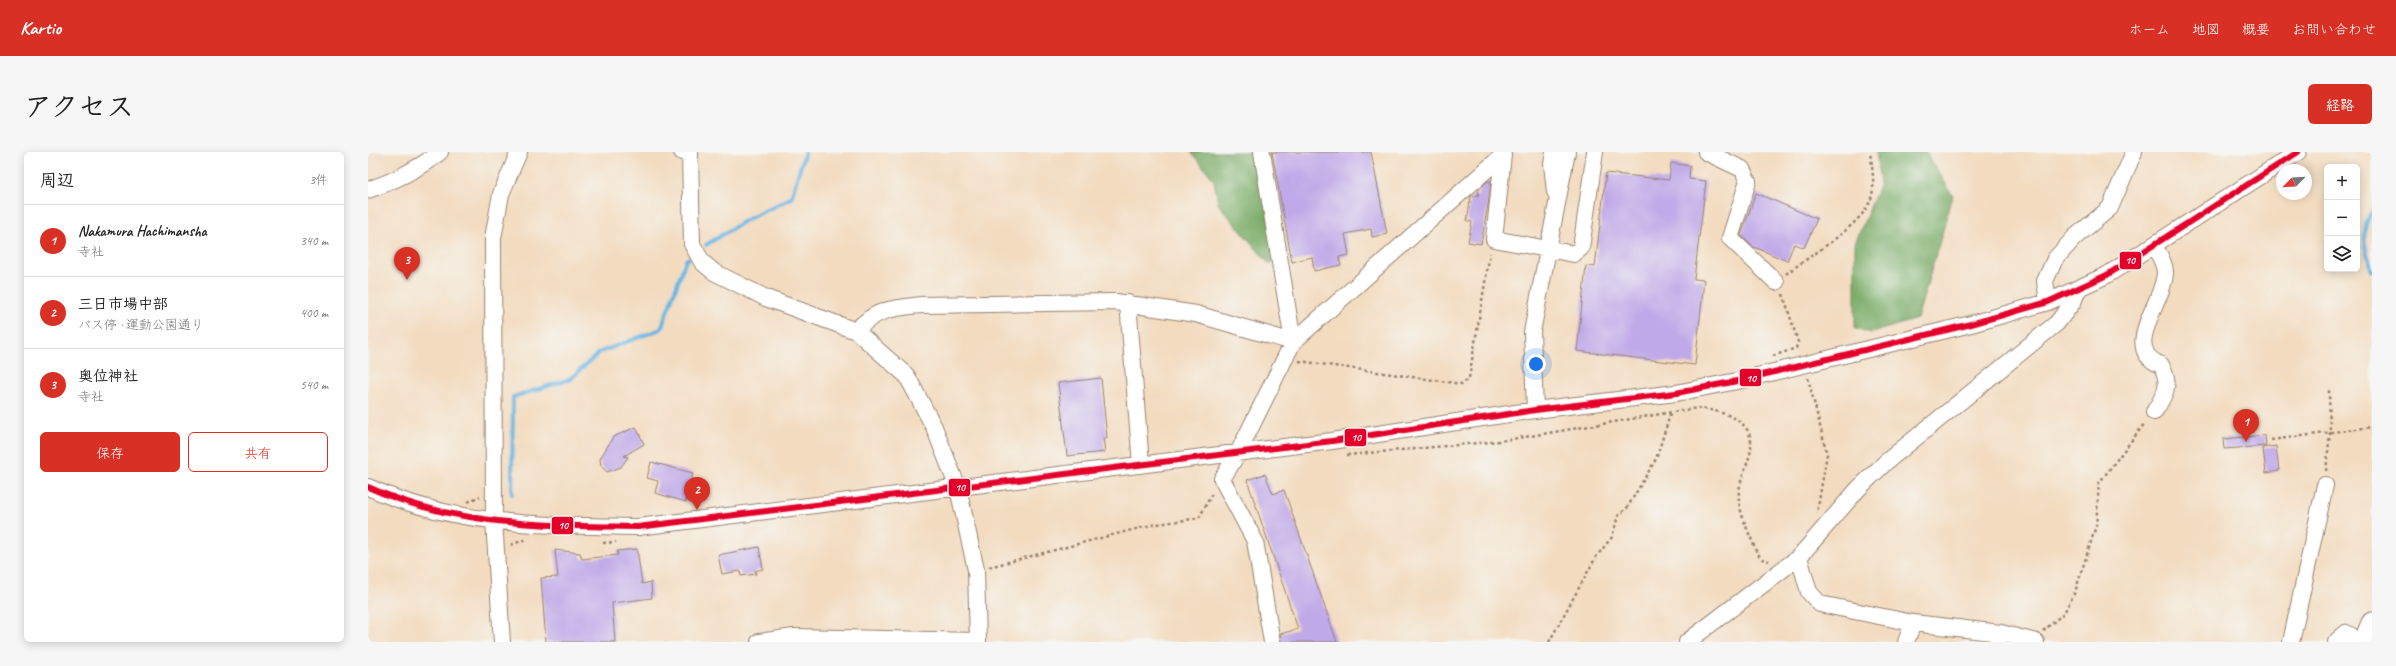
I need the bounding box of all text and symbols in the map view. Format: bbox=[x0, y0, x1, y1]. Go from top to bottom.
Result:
text: Kartio bbox=[20, 16, 61, 40]
text: ホーム bbox=[2129, 21, 2170, 38]
text: 地図 bbox=[2192, 21, 2220, 38]
text: 概要 bbox=[2242, 21, 2270, 38]
text: お問い合わせ bbox=[2292, 21, 2376, 38]
button: 経路 bbox=[2308, 84, 2372, 124]
text: アクセス bbox=[24, 89, 134, 124]
north arrow bbox=[2276, 164, 2312, 200]
map controls bbox=[2324, 164, 2360, 272]
button: + bbox=[2324, 164, 2360, 200]
text: 周辺 bbox=[40, 170, 74, 191]
text: 3件 bbox=[309, 172, 328, 188]
button: − bbox=[2324, 200, 2360, 236]
text: Nakamura Hachimansha bbox=[78, 222, 207, 241]
text: 1 bbox=[50, 233, 56, 249]
text: 340 m bbox=[300, 233, 328, 249]
button: layers bbox=[2324, 236, 2360, 272]
text: 寺社 bbox=[78, 244, 104, 260]
pin: 3 bbox=[394, 247, 420, 280]
line badge: 10 bbox=[2119, 251, 2142, 270]
text: 10 bbox=[2125, 253, 2136, 267]
text: 三日市場中部 bbox=[78, 295, 168, 314]
text: 2 bbox=[50, 305, 56, 321]
text: 400 m bbox=[300, 305, 328, 321]
text: バス停 · 運動公園通り bbox=[78, 317, 204, 333]
your location bbox=[1526, 354, 1546, 374]
text: 奥位神社 bbox=[78, 367, 138, 386]
line badge: 10 bbox=[1739, 368, 1762, 387]
text: 10 bbox=[1746, 371, 1757, 385]
text: 3 bbox=[50, 377, 56, 393]
text: 540 m bbox=[300, 377, 328, 393]
text: 寺社 bbox=[78, 389, 104, 405]
pin: 1 bbox=[2233, 409, 2259, 442]
line badge: 10 bbox=[1344, 428, 1367, 447]
text: 10 bbox=[1351, 430, 1362, 444]
button: 保存 bbox=[40, 432, 180, 472]
button: 共有 bbox=[188, 432, 328, 472]
pin: 2 bbox=[684, 477, 710, 510]
line badge: 10 bbox=[948, 478, 971, 497]
text: 10 bbox=[955, 480, 966, 494]
line badge: 10 bbox=[551, 516, 574, 535]
text: 10 bbox=[558, 518, 569, 532]

